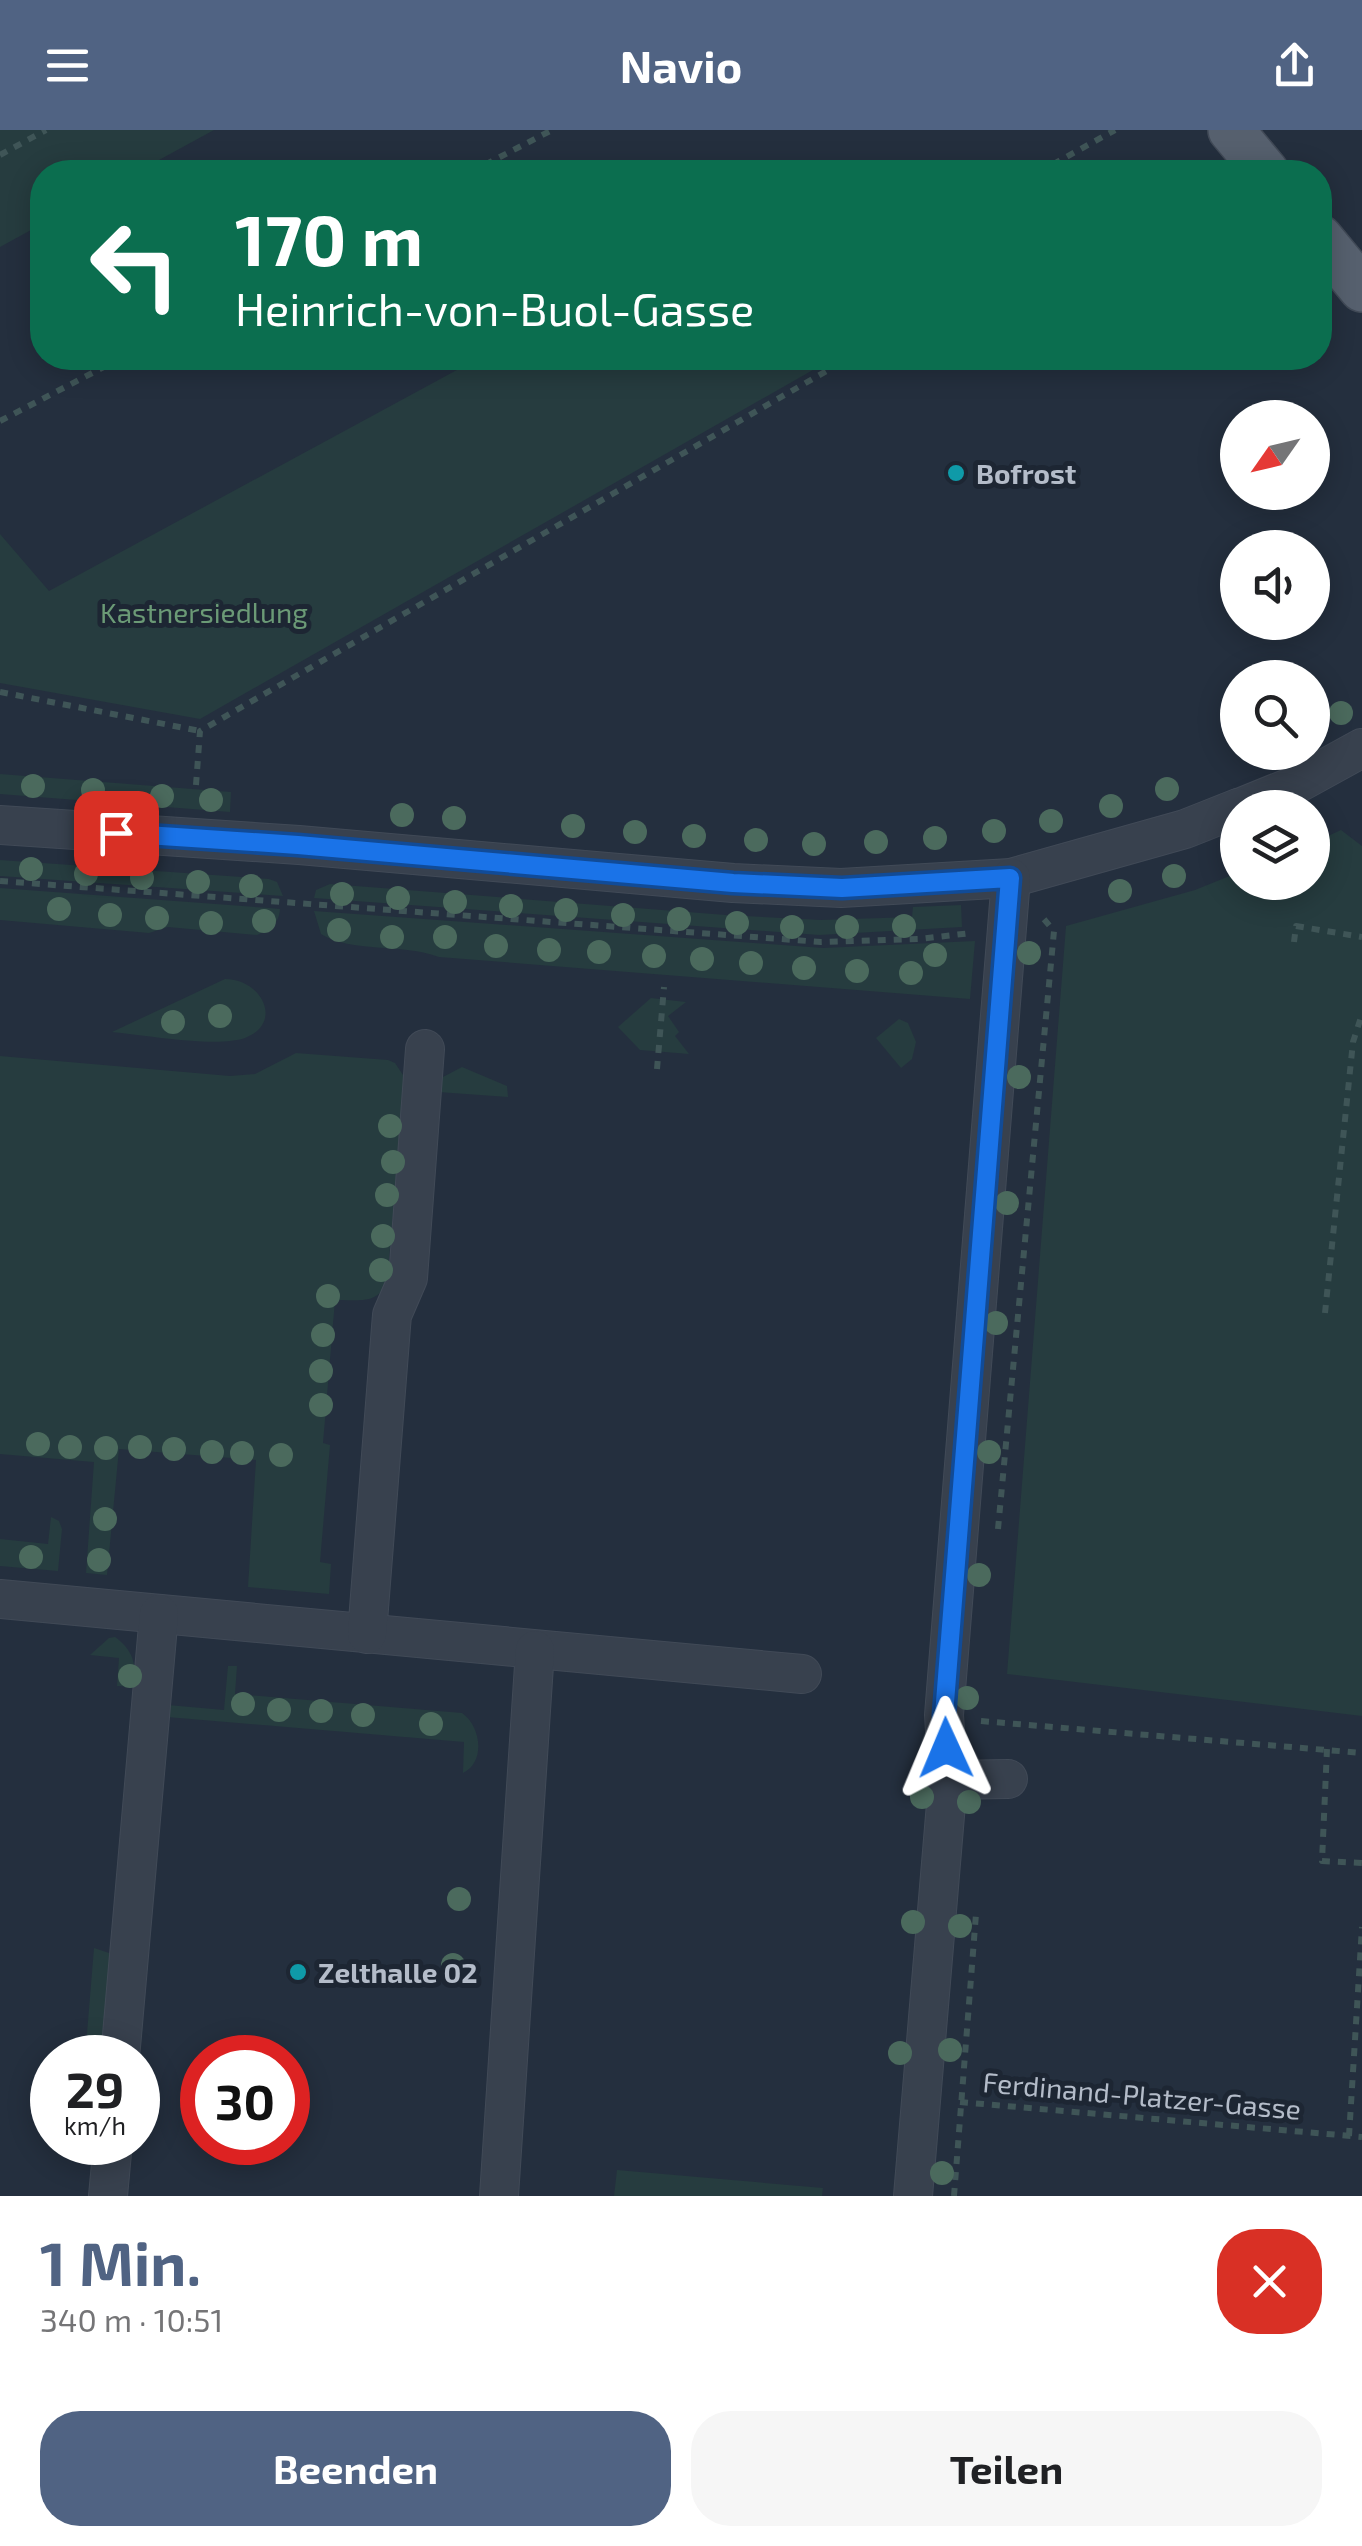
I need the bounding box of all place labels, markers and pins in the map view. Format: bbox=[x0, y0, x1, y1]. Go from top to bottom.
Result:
place label: Bofrost bbox=[976, 456, 1076, 490]
marker: Bofrost bbox=[945, 462, 967, 484]
pin bbox=[74, 791, 159, 876]
place label: Zelthalle 02 bbox=[318, 1955, 477, 1989]
marker: Zelthalle 02 bbox=[287, 1961, 309, 1983]

